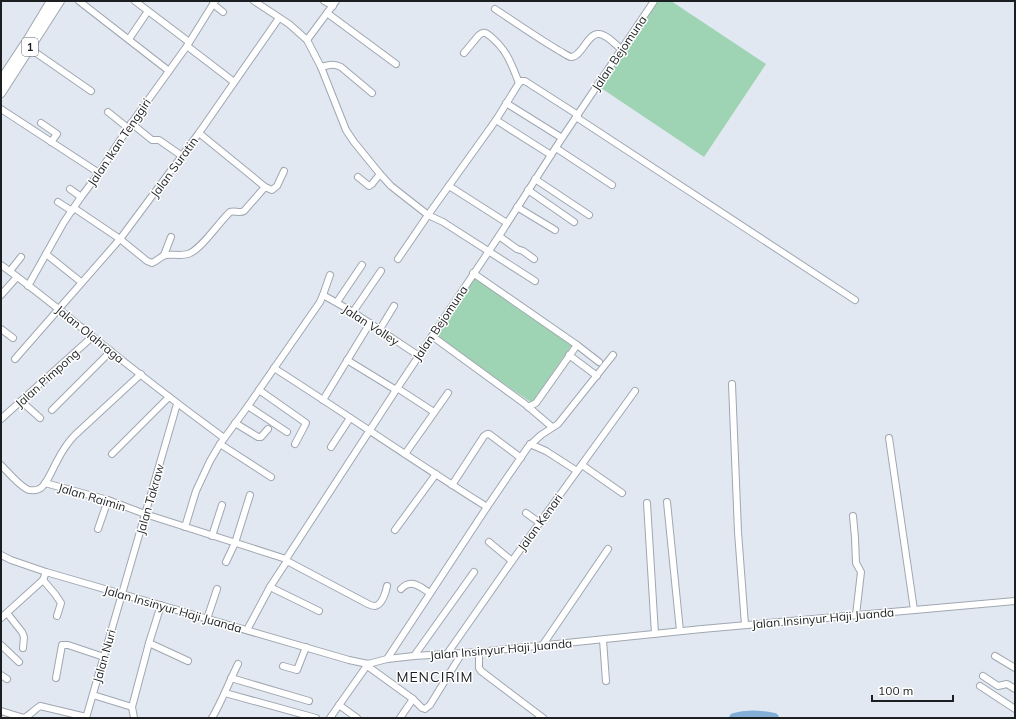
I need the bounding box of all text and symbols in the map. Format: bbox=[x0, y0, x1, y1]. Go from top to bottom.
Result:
street label: Jalan Bejomuna bbox=[588, 13, 650, 93]
road number: 1 bbox=[22, 38, 38, 56]
street label: Jalan Ikan Tenggiri bbox=[84, 95, 154, 189]
street label: Jalan Suratin bbox=[147, 134, 201, 200]
street label: Jalan Bejomuna bbox=[409, 283, 471, 363]
street label: Jalan Volley bbox=[340, 301, 403, 349]
street label: Jalan Olahraga bbox=[53, 302, 127, 366]
street label: Jalan Pimpong bbox=[12, 345, 82, 411]
street label: Jalan Takraw bbox=[133, 461, 167, 536]
street label: Jalan Raimin bbox=[56, 480, 128, 514]
street label: Jalan Kenari bbox=[514, 490, 566, 553]
street label: Jalan Insinyur Haji Juanda bbox=[102, 582, 244, 636]
street label: Jalan Insinyur Haji Juanda bbox=[751, 604, 895, 632]
street label: Jalan Nuri bbox=[89, 628, 119, 684]
street label: Jalan Insinyur Haji Juanda bbox=[429, 635, 573, 663]
district label: MENCIRIM bbox=[396, 668, 474, 686]
scale bar bbox=[872, 677, 953, 703]
text: 100 m bbox=[878, 683, 913, 698]

